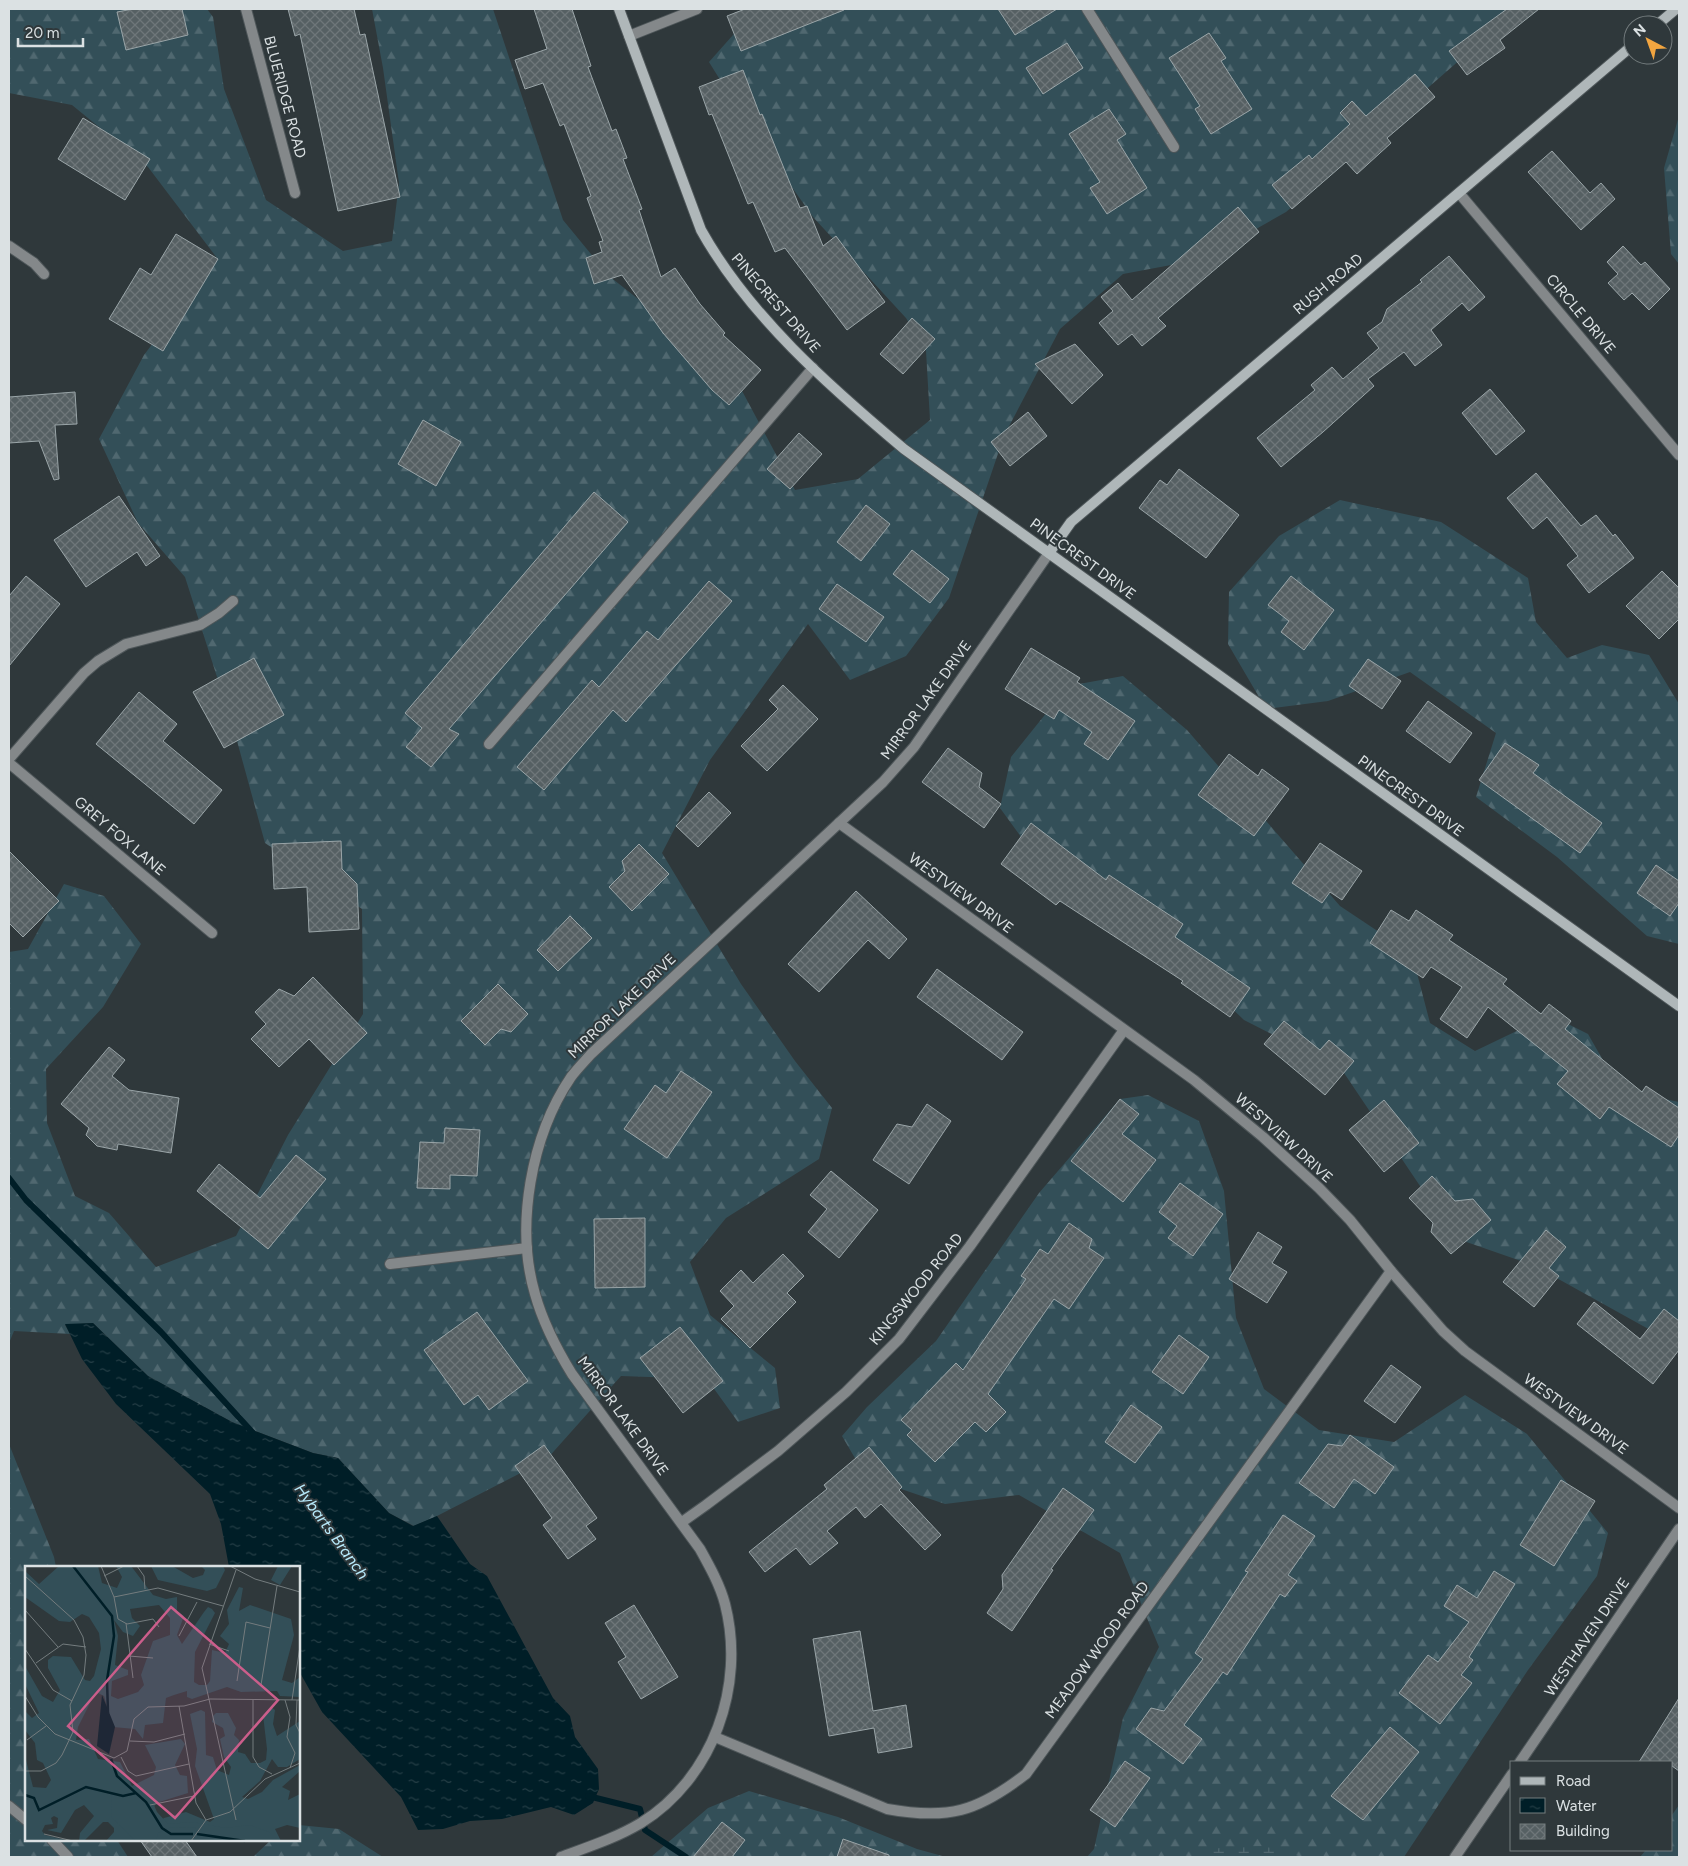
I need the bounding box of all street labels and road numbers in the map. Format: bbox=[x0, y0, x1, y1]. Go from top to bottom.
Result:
street label: BLUERIDGE ROAD bbox=[260, 34, 310, 160]
street label: PINECREST DRIVE bbox=[728, 249, 824, 357]
street label: RUSH ROAD bbox=[1289, 250, 1367, 318]
street label: CIRCLE DRIVE bbox=[1542, 270, 1620, 358]
street label: PINECREST DRIVE bbox=[1027, 515, 1139, 603]
street label: MIRROR LAKE DRIVE bbox=[877, 637, 975, 763]
street label: PINECREST DRIVE bbox=[1355, 752, 1467, 840]
street label: GREY FOX LANE bbox=[71, 793, 169, 879]
street label: WESTVIEW DRIVE bbox=[905, 849, 1017, 937]
street label: MIRROR LAKE DRIVE bbox=[564, 950, 680, 1062]
street label: WESTVIEW DRIVE bbox=[1231, 1089, 1337, 1187]
street label: KINGSWOOD ROAD bbox=[865, 1229, 967, 1349]
street label: MIRROR LAKE DRIVE bbox=[574, 1353, 672, 1479]
street label: WESTVIEW DRIVE bbox=[1520, 1370, 1632, 1458]
street label: WESTHAVEN DRIVE bbox=[1541, 1574, 1633, 1700]
street label: MEADOW WOOD ROAD bbox=[1041, 1578, 1153, 1722]

